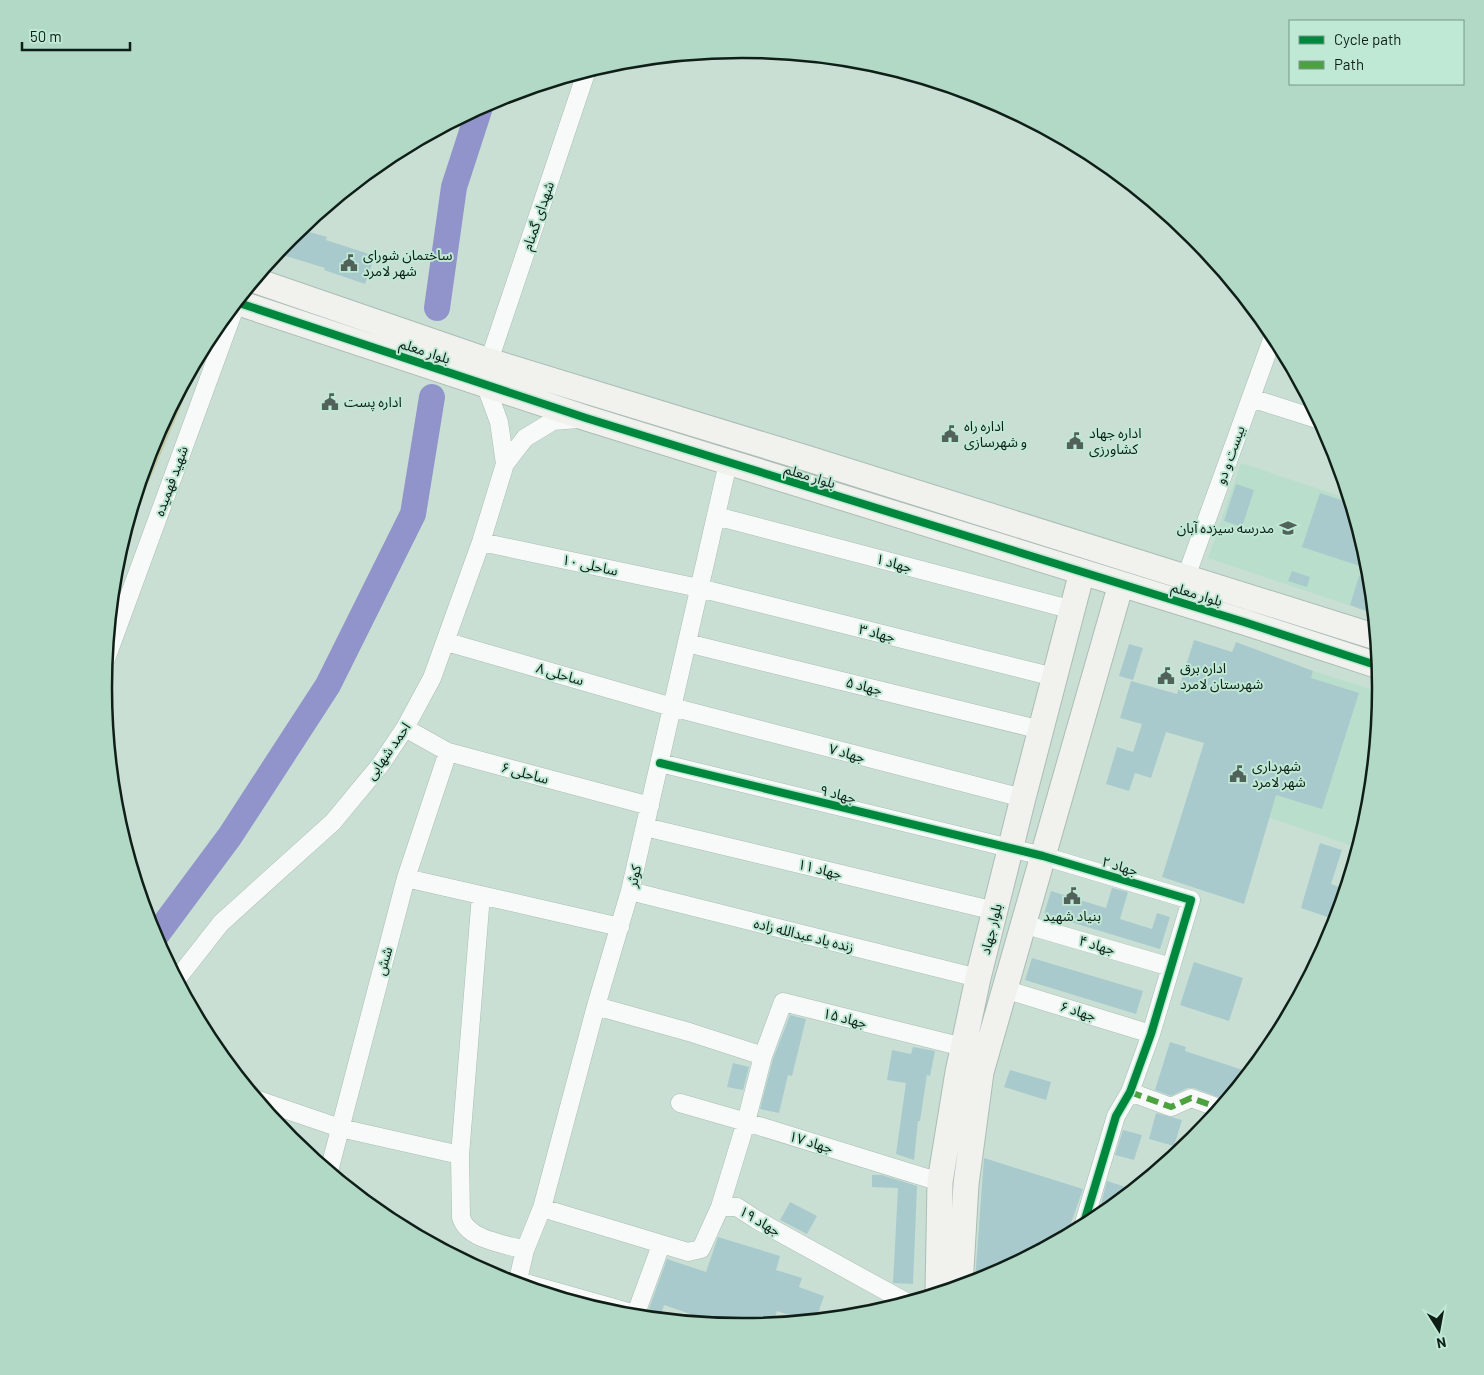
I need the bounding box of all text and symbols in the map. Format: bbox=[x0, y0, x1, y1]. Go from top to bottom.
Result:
scale bar bbox=[22, 20, 130, 52]
legend bbox=[1289, 20, 1464, 85]
text: 50 m bbox=[30, 27, 62, 45]
text: Cycle path bbox=[1334, 30, 1401, 48]
text: Path bbox=[1334, 55, 1364, 73]
street label: شهدای گمنام bbox=[518, 179, 560, 254]
place label: ساختمان شورای شهر لامرد bbox=[363, 246, 452, 280]
public building icon: ساختمان شورای شهر لامرد bbox=[339, 253, 359, 273]
street label: بلوار معلم bbox=[397, 334, 453, 370]
public building icon: اداره پست bbox=[320, 392, 340, 412]
place label: اداره پست bbox=[344, 393, 402, 412]
place label: اداره راه و شهرسازی bbox=[964, 417, 1027, 451]
street label: بیست و دو bbox=[1211, 423, 1249, 487]
public building icon: اداره راه و شهرسازی bbox=[940, 424, 960, 444]
place label: اداره جهاد کشاورزی bbox=[1089, 424, 1142, 458]
public building icon: اداره جهاد کشاورزی bbox=[1065, 431, 1085, 451]
street label: شهید فهمیده bbox=[150, 443, 192, 519]
street label: بلوار معلم bbox=[782, 460, 838, 494]
school or university icon: مدرسه سیزده آبان bbox=[1278, 518, 1298, 538]
place label: مدرسه سیزده آبان bbox=[1177, 519, 1274, 537]
street label: ساحلی ۱۰ bbox=[560, 550, 620, 580]
street label: جهاد ۱ bbox=[874, 550, 914, 576]
street label: بلوار معلم bbox=[1169, 578, 1225, 612]
street label: جهاد ۳ bbox=[857, 620, 897, 646]
street label: ساحلی ۸ bbox=[534, 659, 586, 689]
place label: اداره برق شهرستان لامرد bbox=[1180, 659, 1263, 693]
public building icon: اداره برق شهرستان لامرد bbox=[1156, 666, 1176, 686]
street label: جهاد ۵ bbox=[844, 673, 884, 699]
street label: احمد شهابی bbox=[362, 719, 414, 783]
street label: جهاد ۷ bbox=[827, 740, 867, 766]
place label: شهرداری شهر لامرد bbox=[1252, 757, 1306, 791]
street label: ساحلی ۶ bbox=[499, 758, 551, 788]
public building icon: شهرداری شهر لامرد bbox=[1228, 764, 1248, 784]
street label: جهاد ۹ bbox=[818, 781, 858, 807]
street label: جهاد ۲ bbox=[1100, 852, 1140, 880]
street label: جهاد ۱۱ bbox=[796, 855, 844, 883]
street label: کوثر bbox=[623, 863, 645, 890]
public building icon: بنیاد شهید bbox=[1062, 886, 1082, 906]
street label: بلوار جهاد bbox=[976, 901, 1006, 956]
place label: بنیاد شهید bbox=[1043, 907, 1101, 925]
street label: زنده یاد عبدالله زاده bbox=[752, 914, 856, 956]
street label: جهاد ۴ bbox=[1077, 931, 1117, 959]
street label: شش bbox=[372, 945, 396, 977]
street label: جهاد ۶ bbox=[1058, 997, 1098, 1025]
street label: جهاد ۱۵ bbox=[821, 1004, 869, 1032]
street label: جهاد ۱۷ bbox=[787, 1127, 835, 1157]
street label: جهاد ۱۹ bbox=[736, 1202, 784, 1240]
north arrow bbox=[1414, 1305, 1464, 1355]
text: N bbox=[1435, 1334, 1448, 1352]

